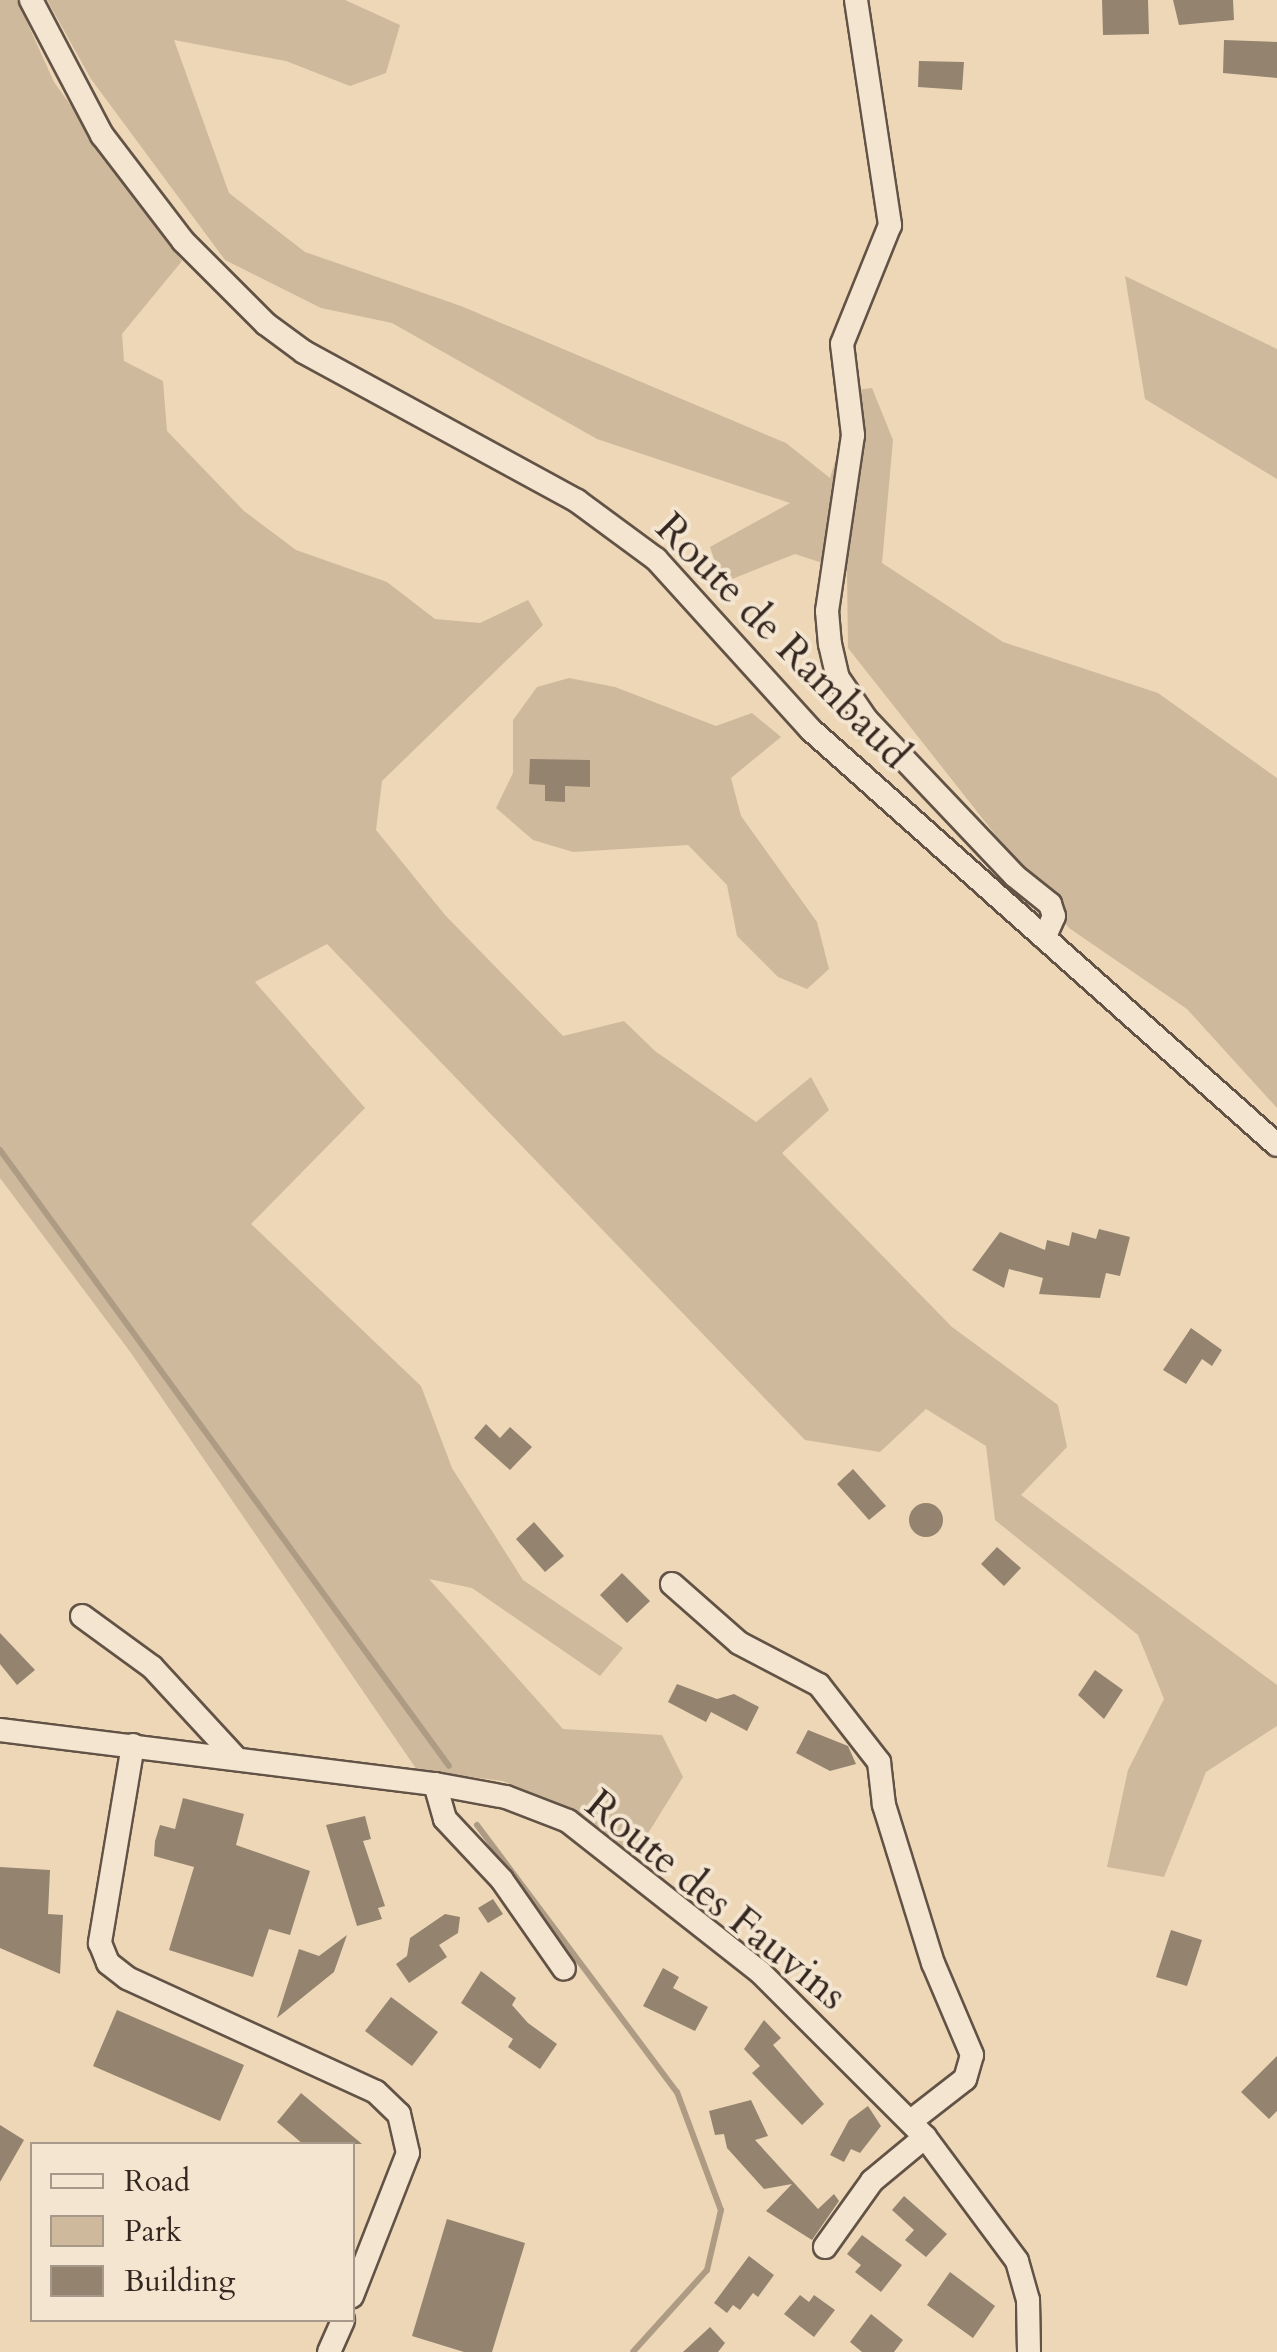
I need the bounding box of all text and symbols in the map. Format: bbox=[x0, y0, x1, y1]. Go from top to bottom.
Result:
street label: Route de Rambaud bbox=[645, 503, 921, 779]
street label: Route des Fauvins bbox=[575, 1779, 857, 2021]
legend bbox=[30, 2142, 355, 2322]
text: Road bbox=[124, 2161, 190, 2202]
text: Park bbox=[124, 2211, 182, 2252]
text: Building bbox=[124, 2261, 235, 2302]

